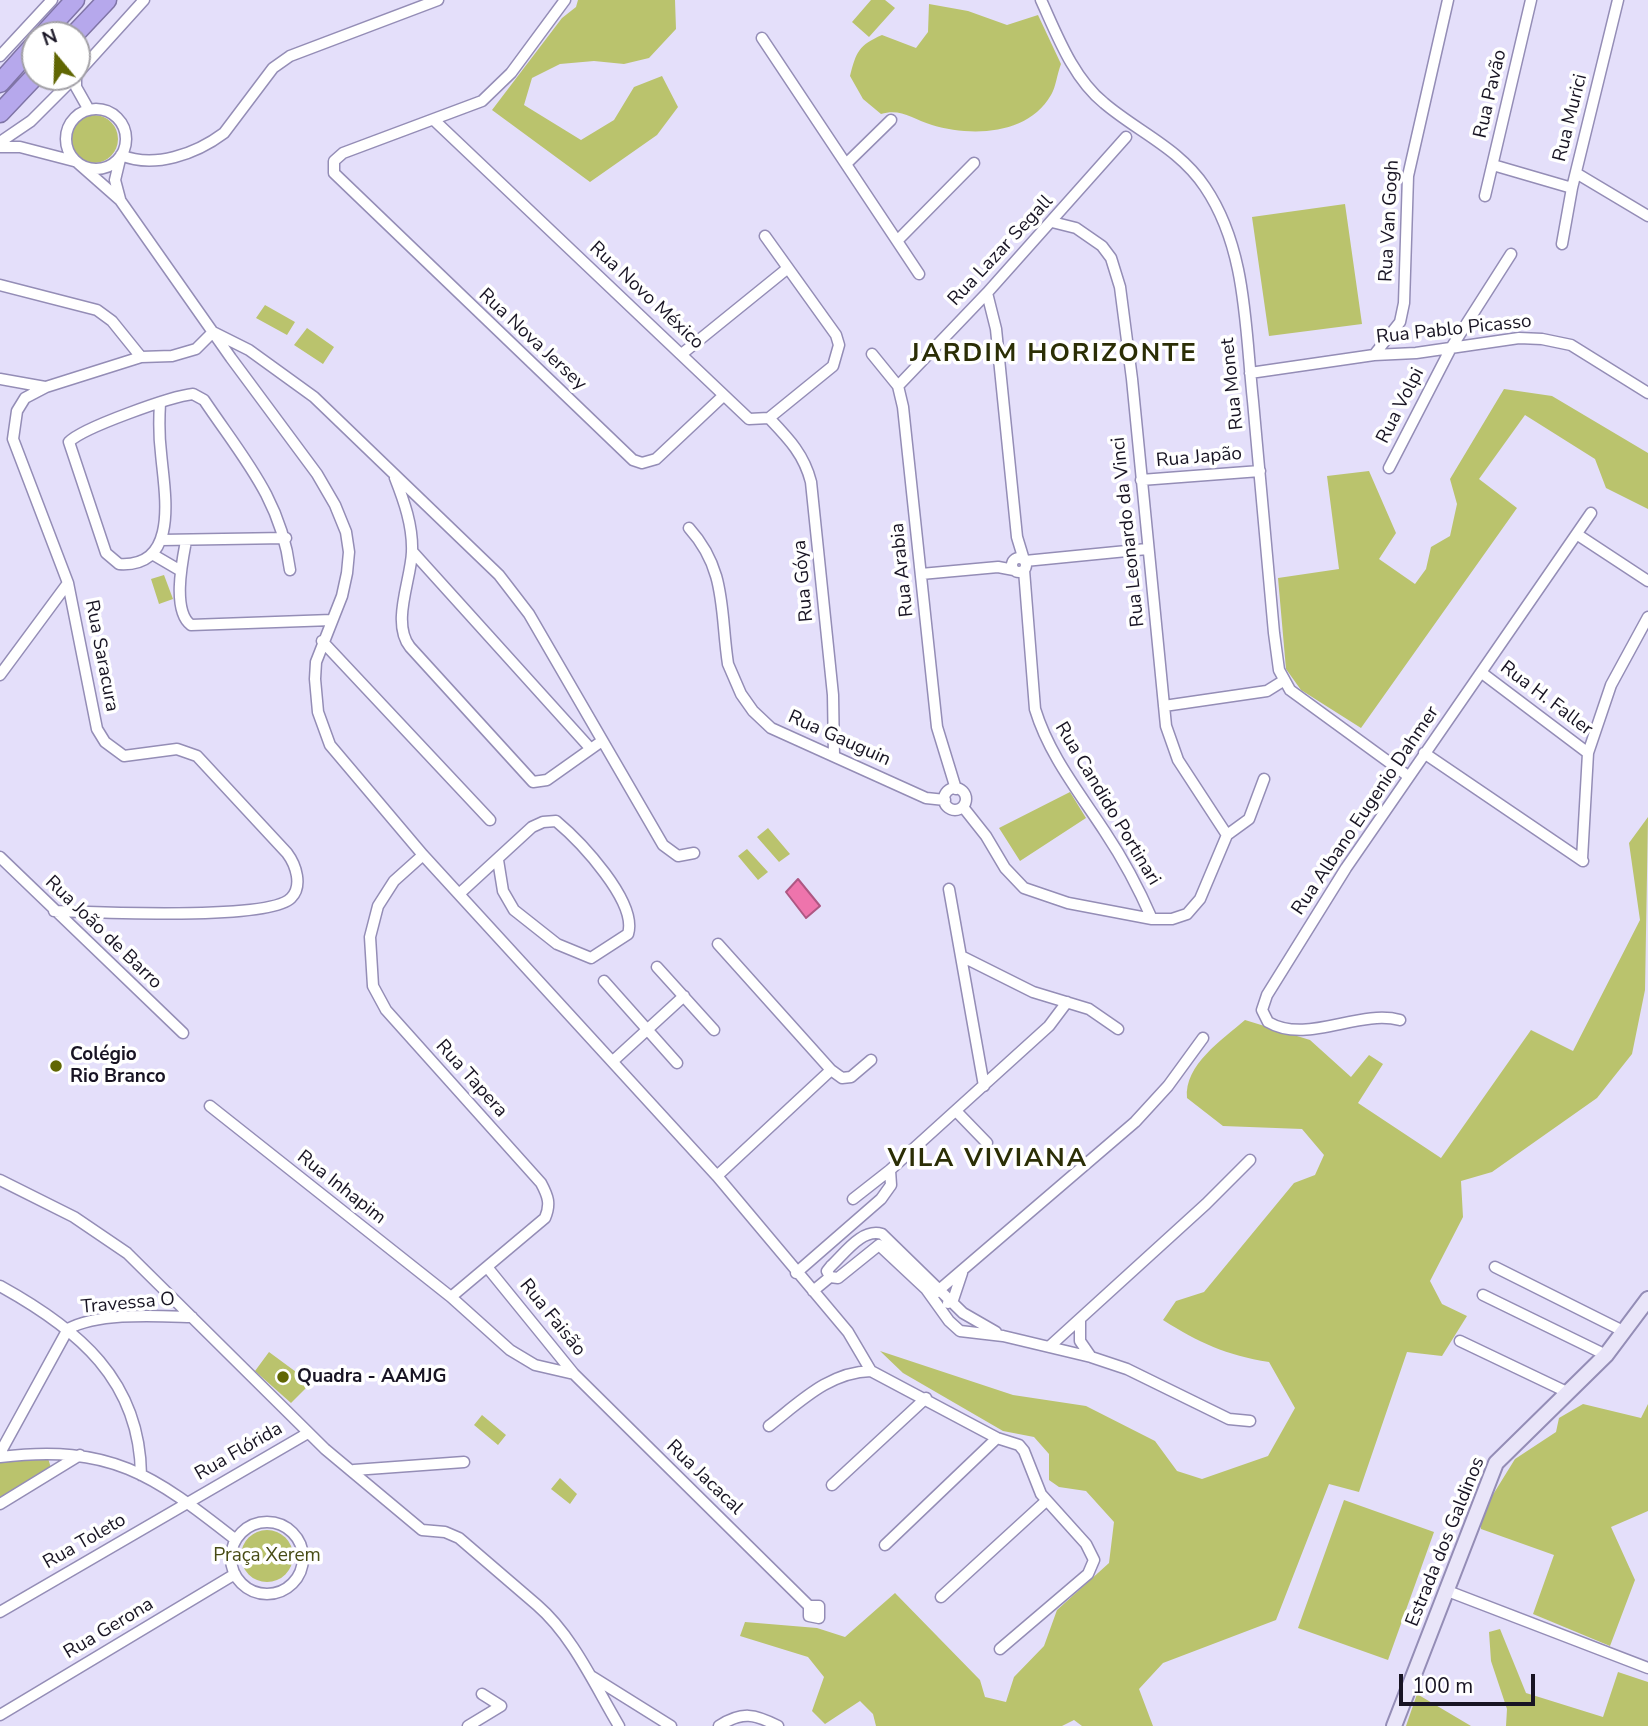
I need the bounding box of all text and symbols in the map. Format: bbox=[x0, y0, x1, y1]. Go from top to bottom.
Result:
north arrow bbox=[21, 21, 91, 91]
text: N bbox=[39, 23, 61, 53]
street label: Rua Pavão bbox=[1470, 48, 1512, 140]
street label: Rua Murici bbox=[1549, 72, 1593, 164]
street label: Rua Van Gogh bbox=[1375, 159, 1405, 283]
street label: Rua Lazar Segall bbox=[944, 191, 1058, 311]
street label: Rua Novo México bbox=[584, 237, 708, 355]
street label: Rua Nova Jersey bbox=[473, 284, 591, 396]
street label: Rua Pablo Picasso bbox=[1375, 311, 1533, 349]
street label: Rua Monet bbox=[1217, 337, 1249, 431]
district label: JARDIM HORIZONTE bbox=[912, 339, 1196, 371]
street label: Rua Volpi bbox=[1372, 364, 1430, 448]
street label: Rua Leonardo da Vinci bbox=[1108, 436, 1150, 628]
street label: Rua Japão bbox=[1155, 443, 1243, 473]
street label: Rua Arabia bbox=[887, 522, 919, 618]
street label: Rua Góya bbox=[789, 539, 819, 623]
street label: Rua Saracura bbox=[79, 598, 123, 714]
street label: Rua H. Faller bbox=[1495, 657, 1597, 741]
street label: Rua Albano Eugenio Dahmer bbox=[1288, 702, 1444, 920]
street label: Rua Gauguin bbox=[784, 706, 894, 772]
street label: Rua Candido Portinari bbox=[1049, 718, 1165, 890]
street label: Rua João de Barro bbox=[40, 871, 166, 995]
street label: Rua Tapera bbox=[430, 1036, 512, 1122]
place label: Colégio Rio Branco bbox=[70, 1044, 166, 1088]
marker: Colégio Rio Branco bbox=[48, 1058, 64, 1074]
district label: VILA VIVIANA bbox=[889, 1144, 1087, 1176]
street label: Rua Inhapim bbox=[292, 1146, 390, 1230]
street label: Rua Faisão bbox=[514, 1275, 590, 1361]
street label: Travessa O bbox=[80, 1289, 176, 1319]
place label: Quadra - AAMJG bbox=[297, 1366, 446, 1388]
marker: Quadra - AAMJG bbox=[275, 1369, 291, 1385]
street label: Rua Flórida bbox=[191, 1418, 287, 1486]
street label: Rua Jacacal bbox=[661, 1436, 747, 1520]
street label: Estrada dos Galdinos bbox=[1402, 1454, 1490, 1630]
street label: Rua Toleto bbox=[40, 1509, 130, 1575]
park label: Praça Xerem bbox=[213, 1545, 321, 1567]
street label: Rua Gerona bbox=[60, 1593, 158, 1665]
scale bar bbox=[1403, 1660, 1540, 1704]
text: 100 m bbox=[1412, 1672, 1473, 1700]

